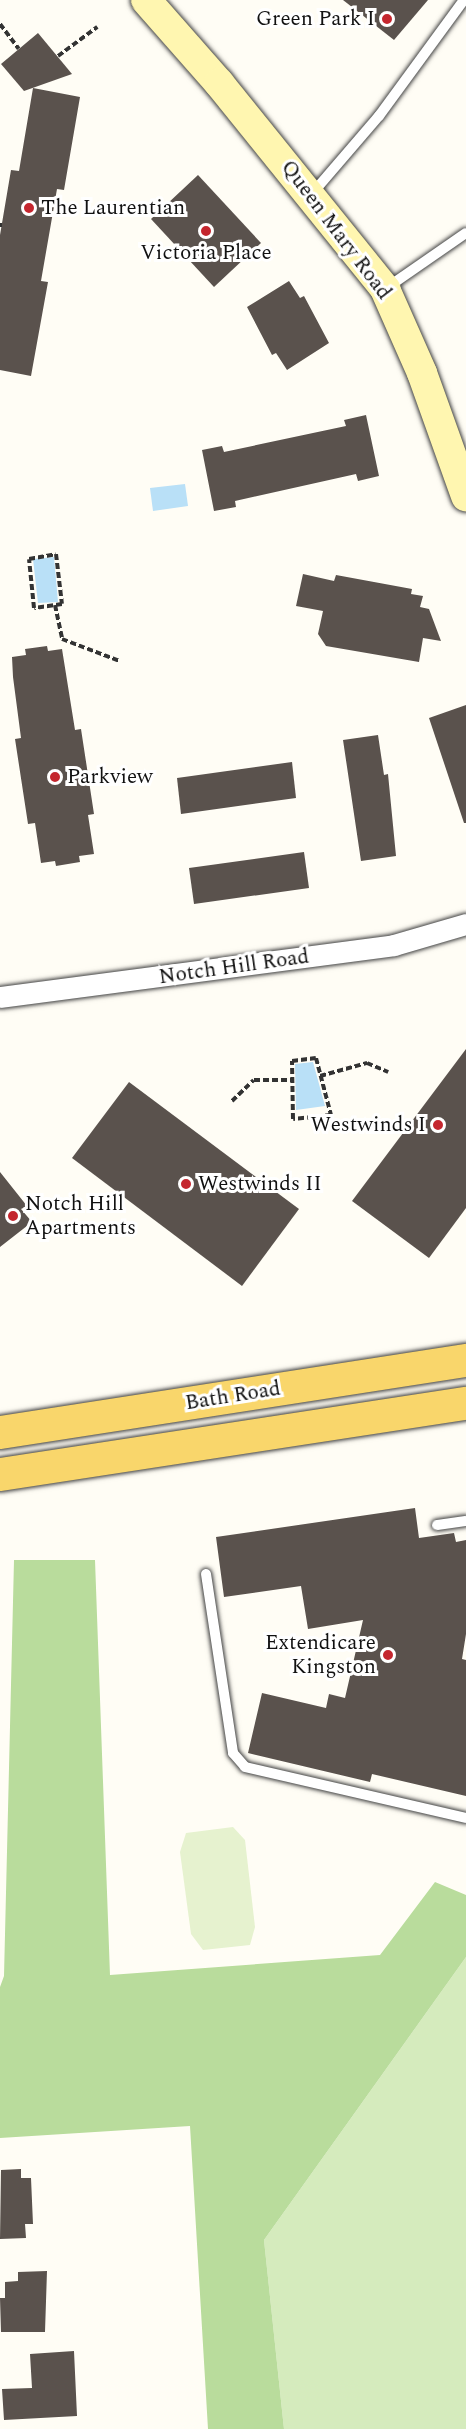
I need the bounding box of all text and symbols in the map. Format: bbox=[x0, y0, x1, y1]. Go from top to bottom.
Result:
place label: Green Park I bbox=[256, 6, 375, 32]
marker: Green Park I bbox=[380, 12, 394, 26]
street label: Queen Mary Road bbox=[275, 155, 397, 305]
place label: The Laurentian bbox=[41, 195, 185, 221]
marker: The Laurentian bbox=[22, 201, 36, 215]
marker: Victoria Place bbox=[199, 224, 213, 238]
place label: Victoria Place bbox=[140, 240, 272, 266]
place label: Parkview bbox=[67, 764, 153, 790]
marker: Parkview bbox=[48, 770, 62, 784]
street label: Notch Hill Road bbox=[157, 944, 311, 990]
place label: Westwinds I bbox=[311, 1112, 426, 1138]
marker: Westwinds I bbox=[431, 1118, 445, 1132]
place label: Westwinds II bbox=[198, 1171, 322, 1197]
marker: Westwinds II bbox=[179, 1177, 193, 1191]
place label: Notch Hill Apartments bbox=[25, 1191, 136, 1241]
marker: Notch Hill Apartments bbox=[6, 1209, 20, 1223]
street label: Bath Road bbox=[183, 1376, 283, 1416]
place label: Extendicare Kingston bbox=[265, 1630, 376, 1680]
marker: Extendicare Kingston bbox=[381, 1648, 395, 1662]

